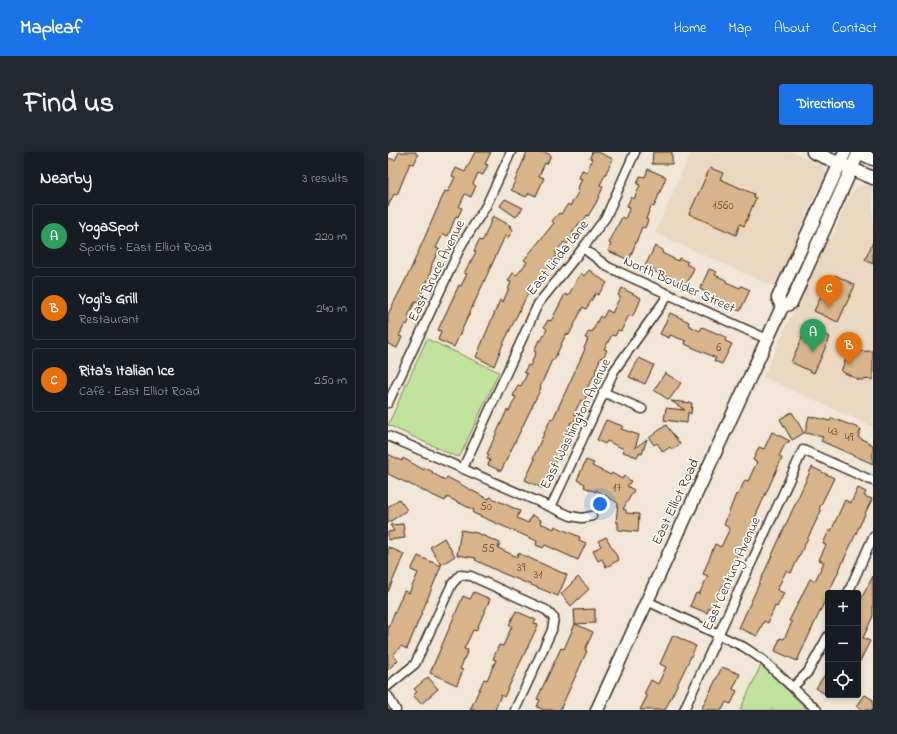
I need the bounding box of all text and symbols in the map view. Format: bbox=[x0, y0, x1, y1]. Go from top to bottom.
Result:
text: Mapleaf bbox=[20, 15, 82, 42]
text: Home bbox=[674, 18, 706, 39]
text: Map bbox=[728, 18, 752, 39]
text: About bbox=[774, 18, 810, 39]
text: Contact bbox=[832, 18, 877, 39]
text: Find us bbox=[24, 84, 114, 125]
button: Directions bbox=[779, 84, 873, 125]
text: Nearby bbox=[40, 166, 92, 191]
text: 3 results bbox=[302, 169, 348, 188]
house number: 1560 bbox=[712, 197, 734, 215]
street label: East Linda Lane bbox=[522, 215, 595, 300]
text: YogaSpot bbox=[79, 216, 139, 238]
street label: East Bruce Avenue bbox=[403, 216, 471, 325]
text: A bbox=[50, 227, 58, 246]
text: 220 m bbox=[315, 227, 347, 246]
text: Sports · East Elliot Road bbox=[79, 238, 212, 257]
street label: North Boulder Street bbox=[620, 251, 738, 319]
pin: C bbox=[816, 275, 842, 308]
text: Yogi's Grill bbox=[79, 288, 137, 310]
text: B bbox=[50, 299, 58, 318]
text: 240 m bbox=[316, 299, 347, 318]
text: Restaurant bbox=[79, 310, 139, 329]
pin: A bbox=[800, 319, 826, 352]
pin: B bbox=[836, 332, 862, 365]
house number: 6 bbox=[716, 339, 722, 357]
street label: East Washington Avenue bbox=[535, 354, 618, 494]
text: Rita's Italian Ice bbox=[79, 360, 174, 382]
text: C bbox=[50, 371, 58, 390]
text: 250 m bbox=[314, 371, 347, 390]
text: Café · East Elliot Road bbox=[79, 382, 200, 401]
house number: 43 bbox=[828, 423, 838, 441]
house number: 49 bbox=[845, 429, 854, 447]
street label: East Elliot Road bbox=[647, 455, 705, 549]
house number: 17 bbox=[613, 479, 621, 497]
your location bbox=[590, 494, 610, 514]
house number: 50 bbox=[480, 498, 492, 516]
street label: East Century Avenue bbox=[698, 513, 768, 635]
house number: 55 bbox=[481, 540, 495, 558]
house number: 39 bbox=[517, 559, 526, 577]
house number: 31 bbox=[534, 566, 543, 584]
map controls bbox=[825, 590, 861, 698]
button: + bbox=[825, 590, 861, 626]
button: − bbox=[825, 626, 861, 662]
button: locate bbox=[825, 662, 861, 698]

